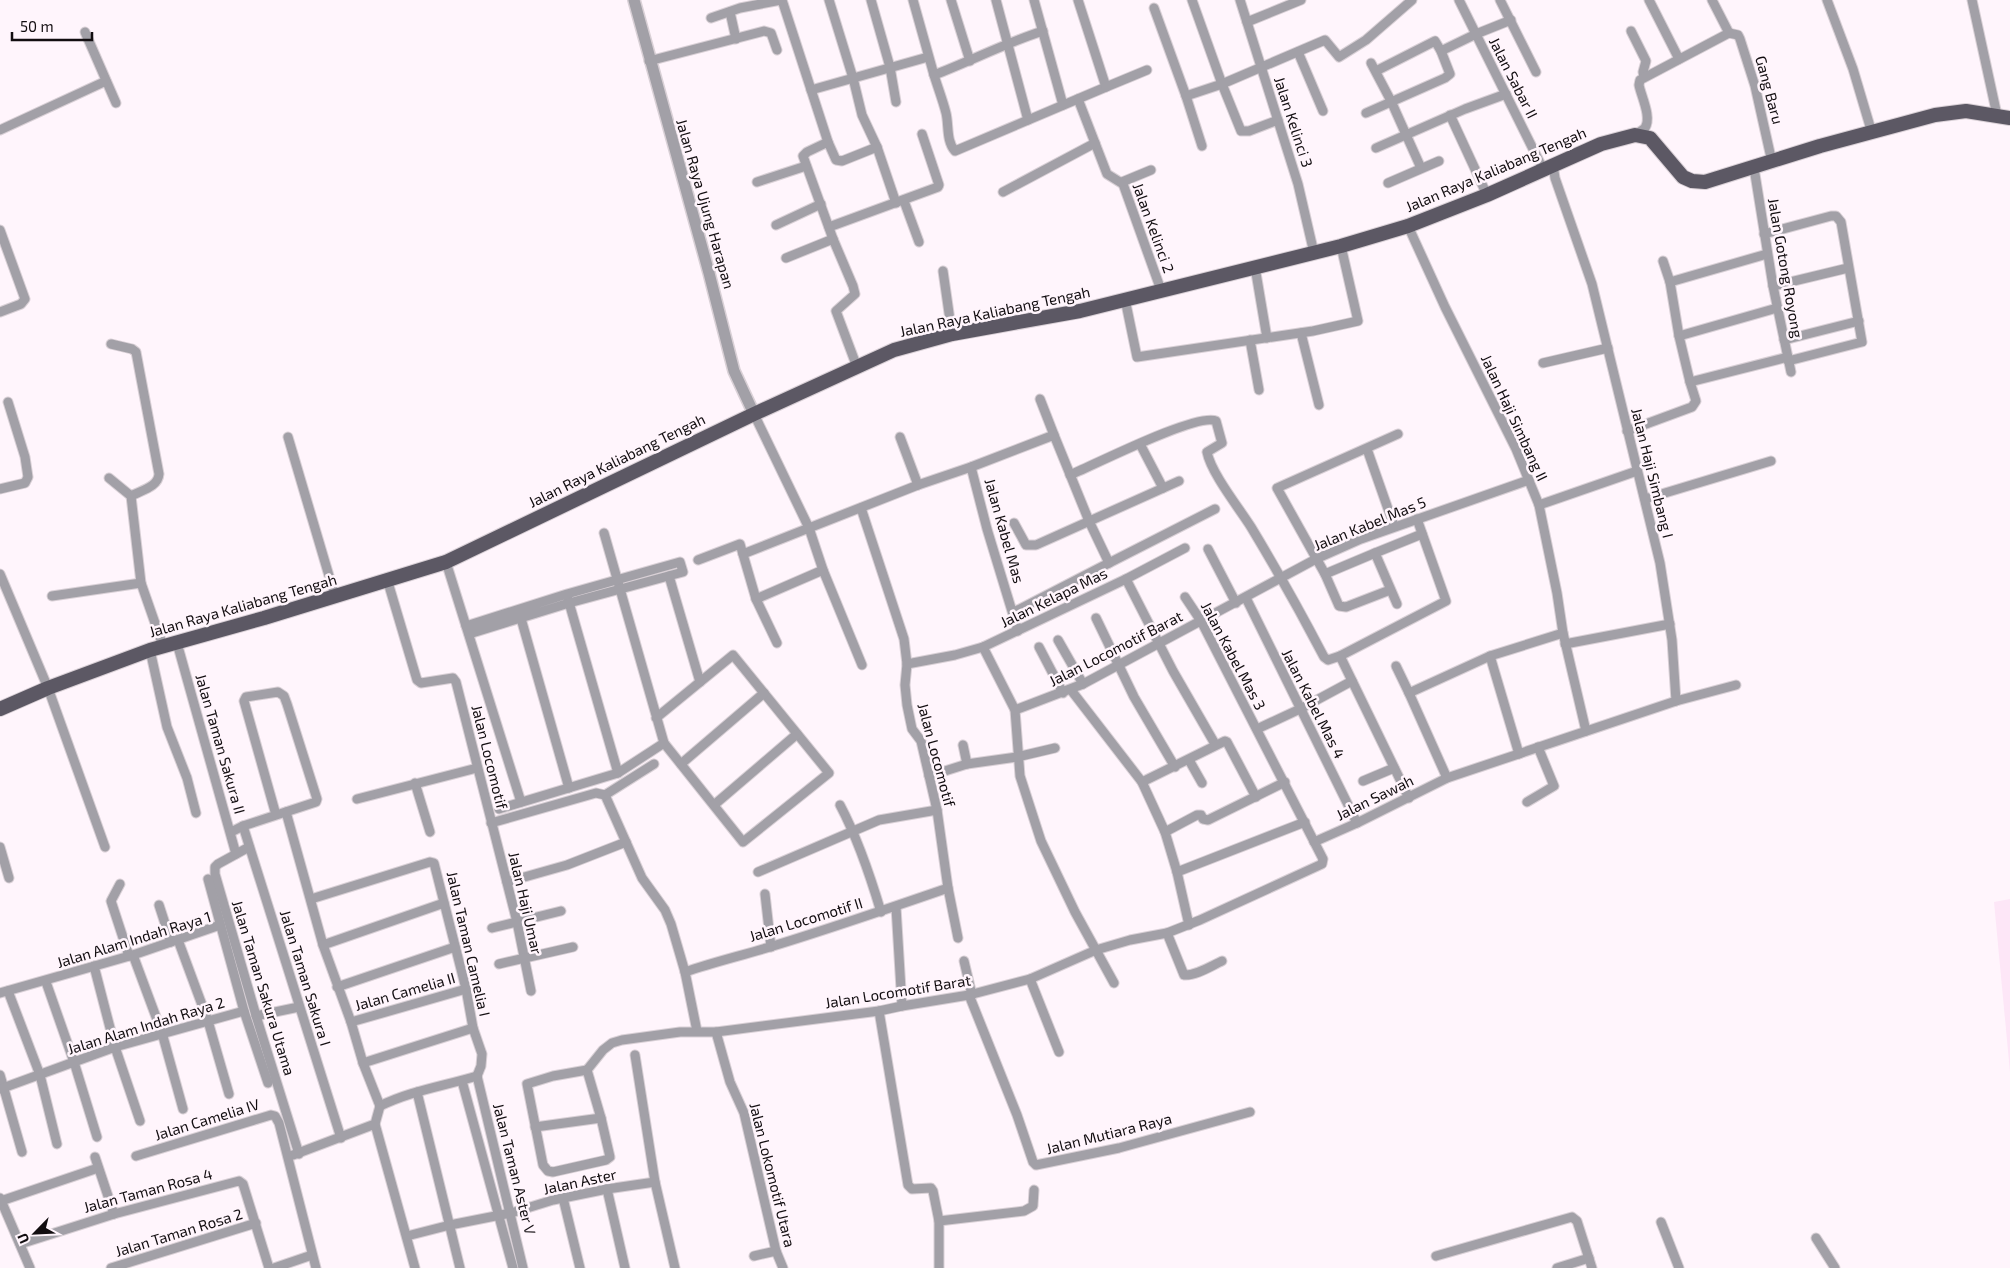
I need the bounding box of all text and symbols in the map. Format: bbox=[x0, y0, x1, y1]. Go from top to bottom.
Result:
scale bar bbox=[12, 10, 92, 42]
text: 50 m bbox=[20, 17, 54, 35]
street label: Jalan Sabar II bbox=[1486, 34, 1542, 121]
street label: Gang Baru bbox=[1752, 54, 1788, 126]
street label: Jalan Kelinci 3 bbox=[1271, 74, 1317, 169]
street label: Jalan Raya Ujung Harapan bbox=[672, 117, 739, 291]
street label: Jalan Raya Kaliabang Tengah bbox=[1403, 123, 1589, 215]
street label: Jalan Kelinci 2 bbox=[1129, 180, 1179, 275]
street label: Jalan Gotong Royong bbox=[1765, 196, 1807, 340]
street label: Jalan Raya Kaliabang Tengah bbox=[898, 282, 1092, 340]
street label: Jalan Haji Simbang II bbox=[1477, 351, 1552, 484]
street label: Jalan Haji Simbang I bbox=[1627, 406, 1678, 540]
street label: Jalan Raya Kaliabang Tengah bbox=[525, 409, 708, 511]
street label: Jalan Kabel Mas bbox=[981, 476, 1029, 585]
street label: Jalan Kabel Mas 5 bbox=[1311, 492, 1428, 554]
street label: Jalan Kelapa Mas bbox=[997, 563, 1110, 631]
street label: Jalan Raya Kaliabang Tengah bbox=[147, 570, 339, 640]
street label: Jalan Kabel Mas 3 bbox=[1198, 598, 1270, 713]
street label: Jalan Locomotif Barat bbox=[1046, 607, 1186, 690]
street label: Jalan Kabel Mas 4 bbox=[1278, 646, 1349, 761]
street label: Jalan Taman Sakura II bbox=[192, 672, 250, 816]
street label: Jalan Locomotif bbox=[914, 701, 960, 809]
street label: Jalan Locomotif bbox=[468, 703, 512, 811]
street label: Jalan Sawah bbox=[1333, 771, 1416, 824]
street label: Jalan Haji Umar bbox=[504, 850, 547, 956]
street label: Jalan Taman Camelia I bbox=[444, 869, 494, 1018]
street label: Jalan Locomotif II bbox=[747, 893, 865, 945]
street label: Jalan Taman Sakura Utama bbox=[229, 898, 299, 1078]
street label: Jalan Alam Indah Raya 1 bbox=[54, 907, 213, 971]
street label: Jalan Taman Sakura I bbox=[277, 908, 335, 1048]
street label: Jalan Camelia II bbox=[352, 968, 457, 1014]
street label: Jalan Locomotif Barat bbox=[824, 971, 972, 1011]
street label: Jalan Alam Indah Raya 2 bbox=[65, 993, 226, 1058]
street label: Jalan Camelia IV bbox=[152, 1095, 261, 1144]
street label: Jalan Taman Aster V bbox=[490, 1101, 540, 1236]
street label: Jalan Lokomotif Utara bbox=[746, 1101, 800, 1249]
street label: Jalan Mutiara Raya bbox=[1044, 1109, 1173, 1157]
street label: Jalan Taman Rosa 4 bbox=[81, 1164, 214, 1216]
street label: Jalan Aster bbox=[542, 1164, 618, 1198]
street label: Jalan Taman Rosa 2 bbox=[113, 1204, 244, 1260]
north arrow bbox=[10, 1208, 60, 1258]
text: U bbox=[13, 1231, 32, 1246]

